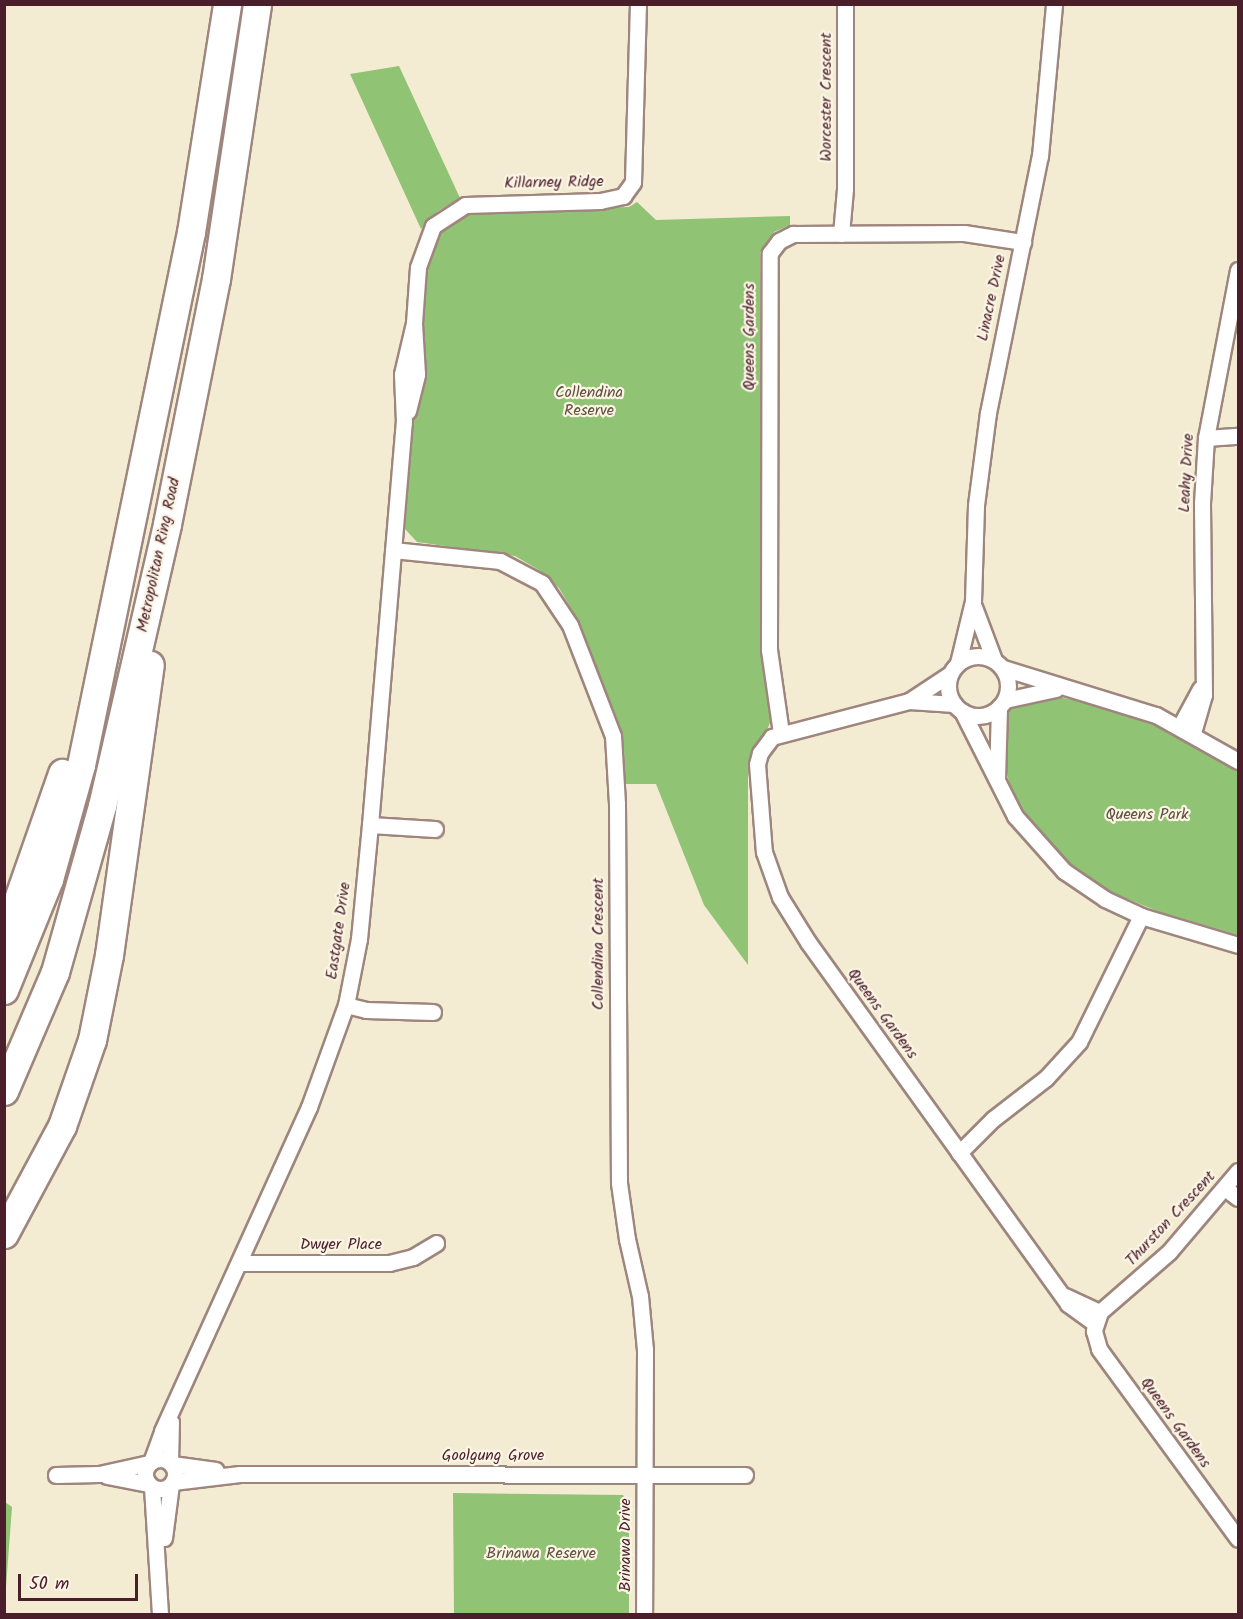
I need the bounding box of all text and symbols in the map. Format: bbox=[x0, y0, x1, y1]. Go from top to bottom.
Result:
street label: Worcester Crescent bbox=[817, 32, 837, 162]
street label: Killarney Ridge bbox=[504, 173, 604, 193]
street label: Linacre Drive bbox=[973, 253, 1011, 343]
street label: Queens Gardens bbox=[740, 283, 760, 391]
park label: Collendina Reserve bbox=[555, 383, 623, 421]
street label: Leahy Drive bbox=[1175, 433, 1199, 513]
street label: Metropolitan Ring Road bbox=[133, 476, 185, 634]
park label: Queens Park bbox=[1105, 805, 1189, 825]
street label: Collendina Crescent bbox=[589, 878, 609, 1010]
street label: Eastgate Drive bbox=[323, 881, 355, 981]
street label: Queens Gardens bbox=[843, 965, 921, 1063]
street label: Thurston Crescent bbox=[1122, 1167, 1220, 1271]
street label: Dwyer Place bbox=[300, 1235, 382, 1255]
street label: Queens Gardens bbox=[1136, 1374, 1214, 1472]
street label: Goolgung Grove bbox=[442, 1446, 544, 1466]
street label: Brinawa Drive bbox=[616, 1498, 636, 1592]
park label: Brinawa Reserve bbox=[486, 1544, 596, 1564]
scale bar bbox=[21, 1562, 141, 1600]
text: 50 m bbox=[29, 1570, 69, 1599]

